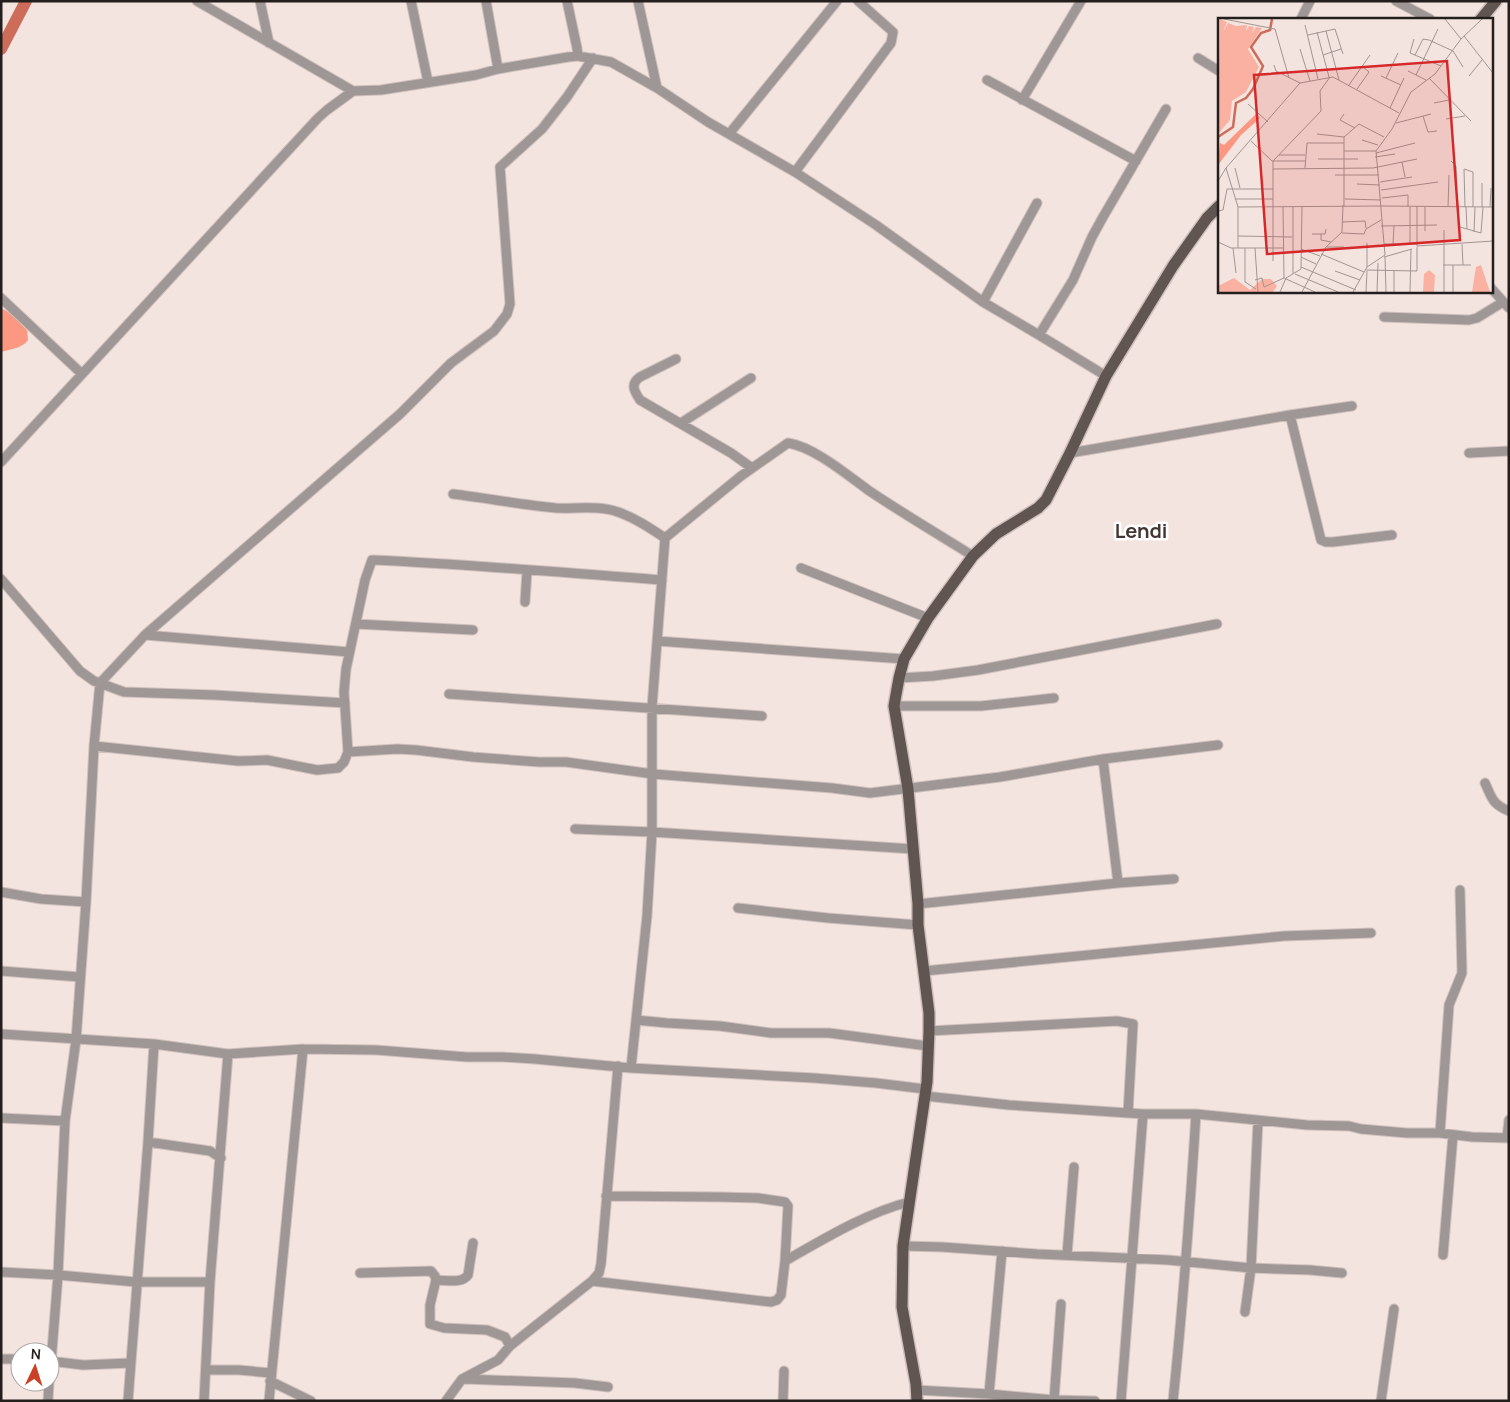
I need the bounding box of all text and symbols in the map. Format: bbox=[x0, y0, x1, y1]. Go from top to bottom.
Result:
inset map bbox=[1218, 18, 1492, 292]
district label: Lendi bbox=[1115, 517, 1167, 544]
north arrow bbox=[10, 1342, 60, 1392]
text: N bbox=[30, 1344, 42, 1363]

